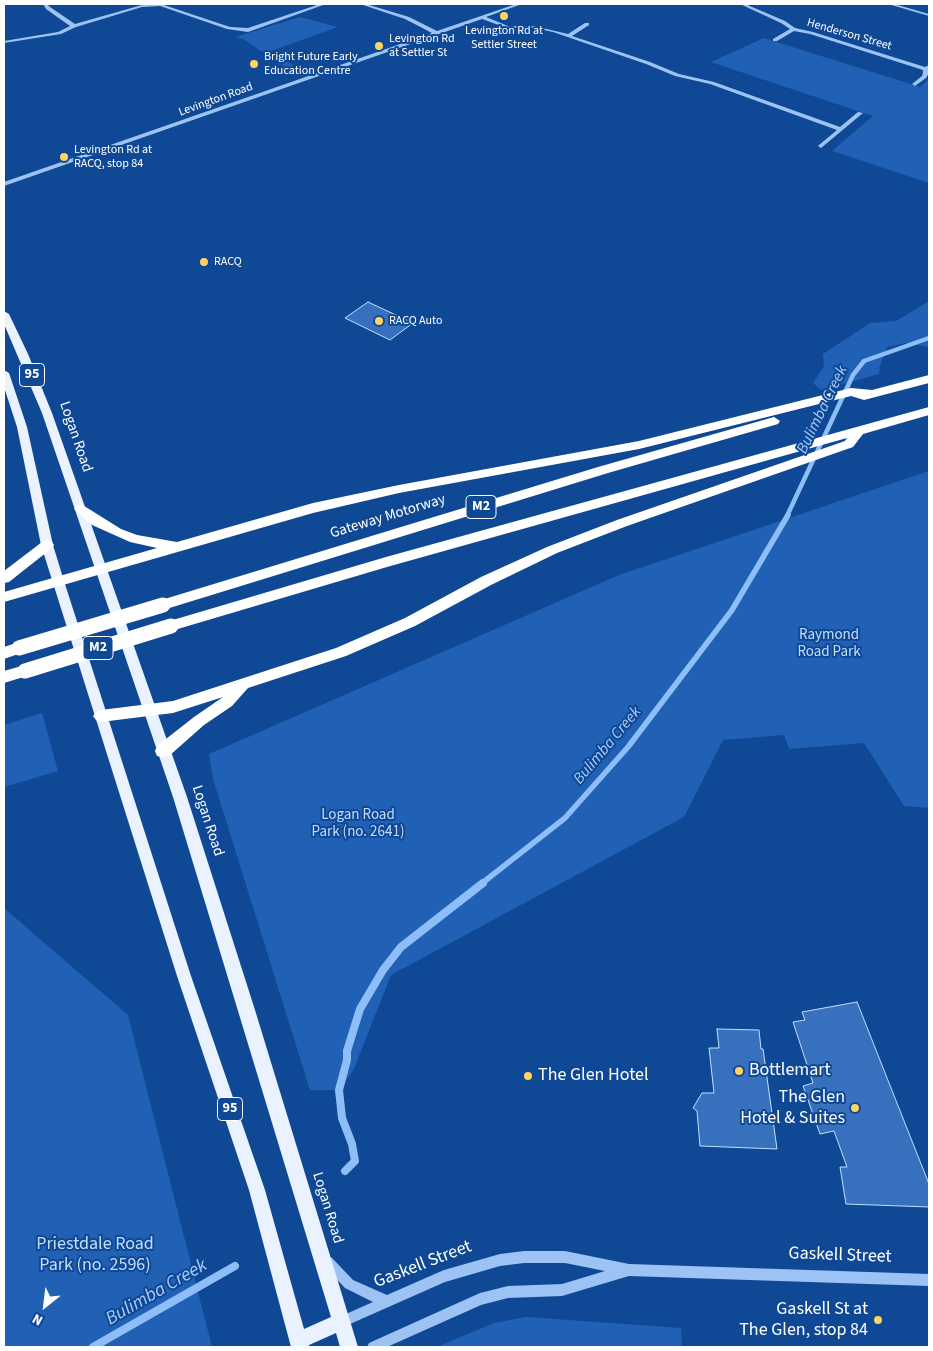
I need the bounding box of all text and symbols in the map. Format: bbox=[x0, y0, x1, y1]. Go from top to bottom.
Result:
marker: Levington Rd at Settler Street bbox=[498, 10, 510, 22]
street label: Henderson Street bbox=[805, 16, 893, 54]
place label: Levington Rd at Settler Street bbox=[465, 24, 543, 52]
place label: Levington Rd at Settler St bbox=[389, 32, 455, 60]
marker: Levington Rd at Settler St bbox=[373, 40, 385, 52]
place label: Bright Future Early Education Centre bbox=[264, 50, 358, 78]
marker: Bright Future Early Education Centre bbox=[248, 58, 260, 70]
street label: Levington Road bbox=[177, 80, 255, 120]
place label: Levington Rd at RACQ, stop 84 bbox=[74, 143, 152, 171]
marker: Levington Rd at RACQ, stop 84 bbox=[58, 151, 70, 163]
place label: RACQ bbox=[214, 255, 242, 269]
marker: RACQ bbox=[198, 256, 210, 268]
place label: RACQ Auto bbox=[389, 314, 442, 328]
marker: RACQ Auto bbox=[373, 315, 385, 327]
water label: Bulimba Creek bbox=[793, 363, 853, 457]
road number: 95 bbox=[20, 364, 44, 386]
street label: Logan Road bbox=[55, 399, 95, 475]
street label: Gateway Motorway bbox=[328, 491, 448, 543]
road number: M2 bbox=[466, 496, 496, 518]
park label: Raymond Road Park bbox=[797, 627, 861, 662]
road number: M2 bbox=[83, 636, 113, 660]
water label: Bulimba Creek bbox=[570, 703, 646, 789]
street label: Logan Road bbox=[187, 783, 227, 859]
park label: Logan Road Park (no. 2641) bbox=[312, 807, 404, 842]
place label: Bottlemart bbox=[749, 1060, 831, 1082]
place label: The Glen Hotel bbox=[538, 1065, 649, 1087]
marker: Bottlemart bbox=[733, 1065, 745, 1077]
marker: The Glen Hotel bbox=[522, 1070, 534, 1082]
place label: The Glen Hotel & Suites bbox=[740, 1087, 845, 1130]
road number: 95 bbox=[218, 1098, 242, 1120]
marker: The Glen Hotel & Suites bbox=[849, 1102, 861, 1114]
street label: Logan Road bbox=[308, 1170, 346, 1246]
park label: Priestdale Road Park (no. 2596) bbox=[36, 1234, 154, 1276]
street label: Gaskell Street bbox=[371, 1236, 475, 1294]
street label: Gaskell Street bbox=[788, 1243, 892, 1269]
water label: Bulimba Creek bbox=[102, 1255, 212, 1331]
north arrow bbox=[20, 1281, 70, 1331]
place label: Gaskell St at The Glen, stop 84 bbox=[739, 1299, 868, 1342]
text: N bbox=[29, 1308, 47, 1330]
marker: Gaskell St at The Glen, stop 84 bbox=[872, 1314, 884, 1326]

